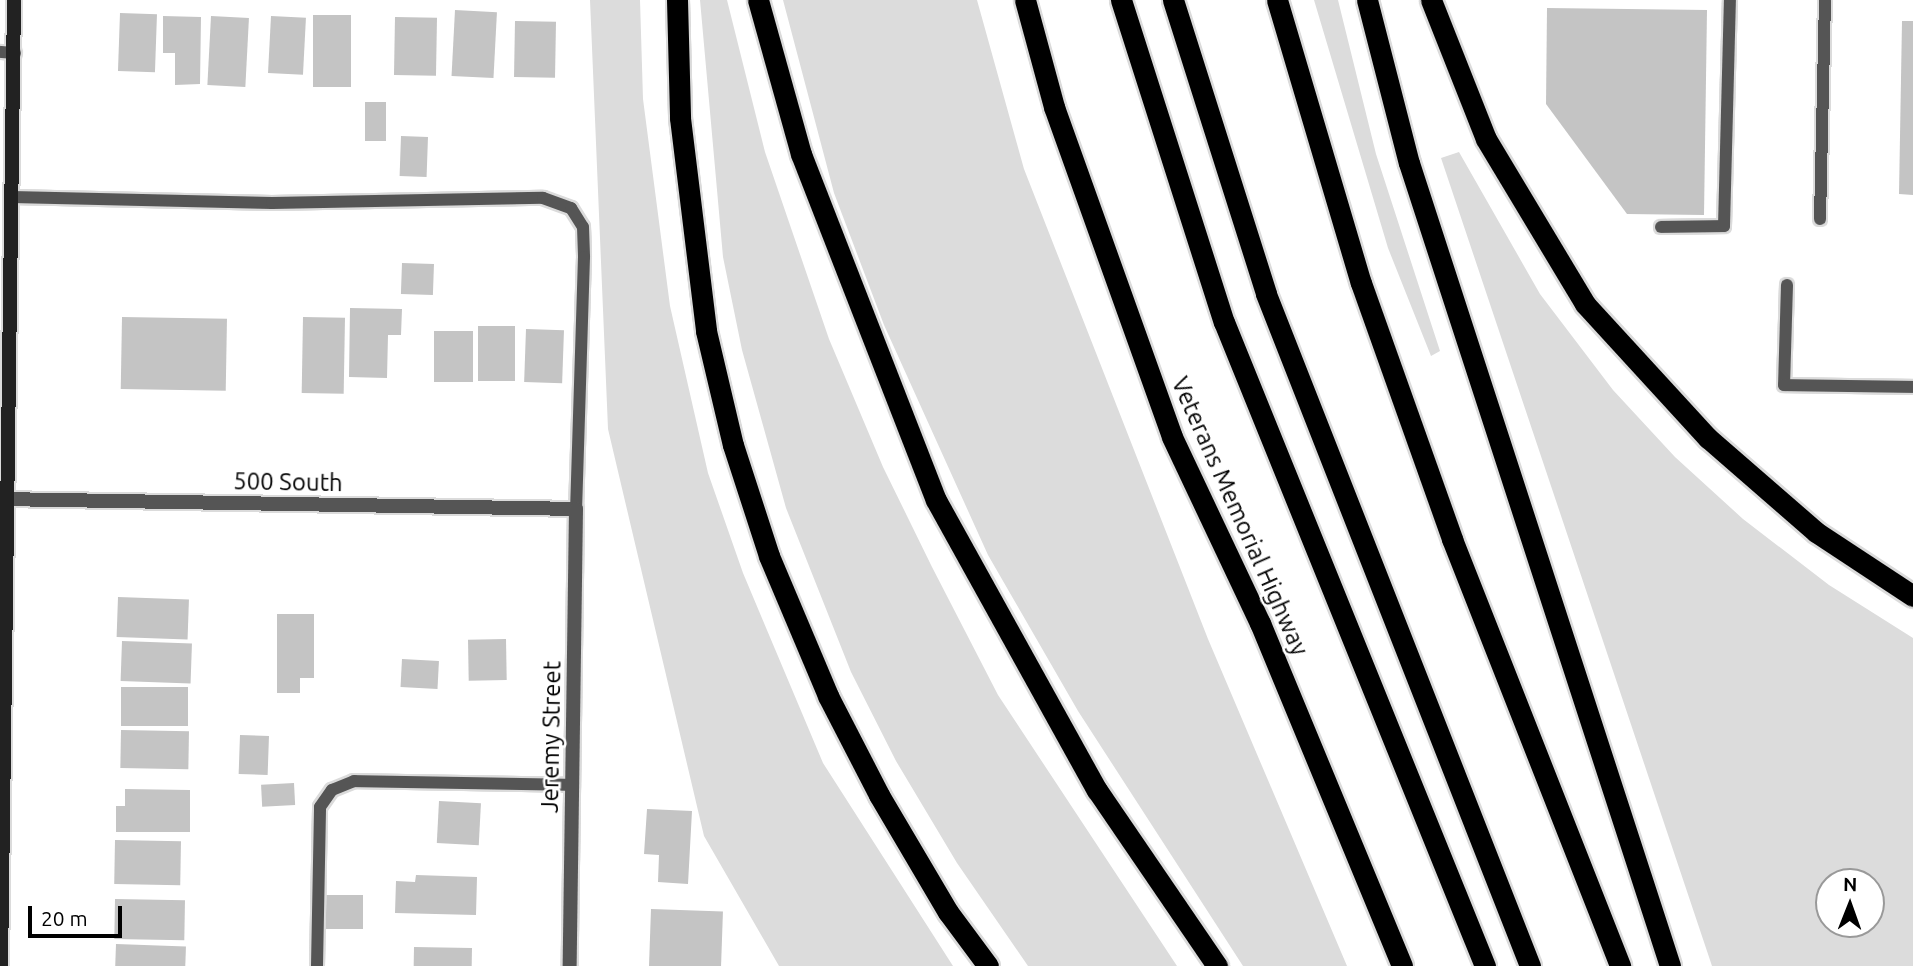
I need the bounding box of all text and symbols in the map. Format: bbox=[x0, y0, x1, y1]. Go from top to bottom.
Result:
street label: Veterans Memorial Highway bbox=[1165, 372, 1315, 660]
street label: 500 South bbox=[233, 467, 343, 497]
street label: Jeremy Street bbox=[535, 661, 567, 813]
north arrow bbox=[1815, 868, 1885, 938]
text: N bbox=[1843, 873, 1858, 895]
scale bar bbox=[32, 892, 126, 936]
text: 20 m bbox=[41, 906, 88, 930]

